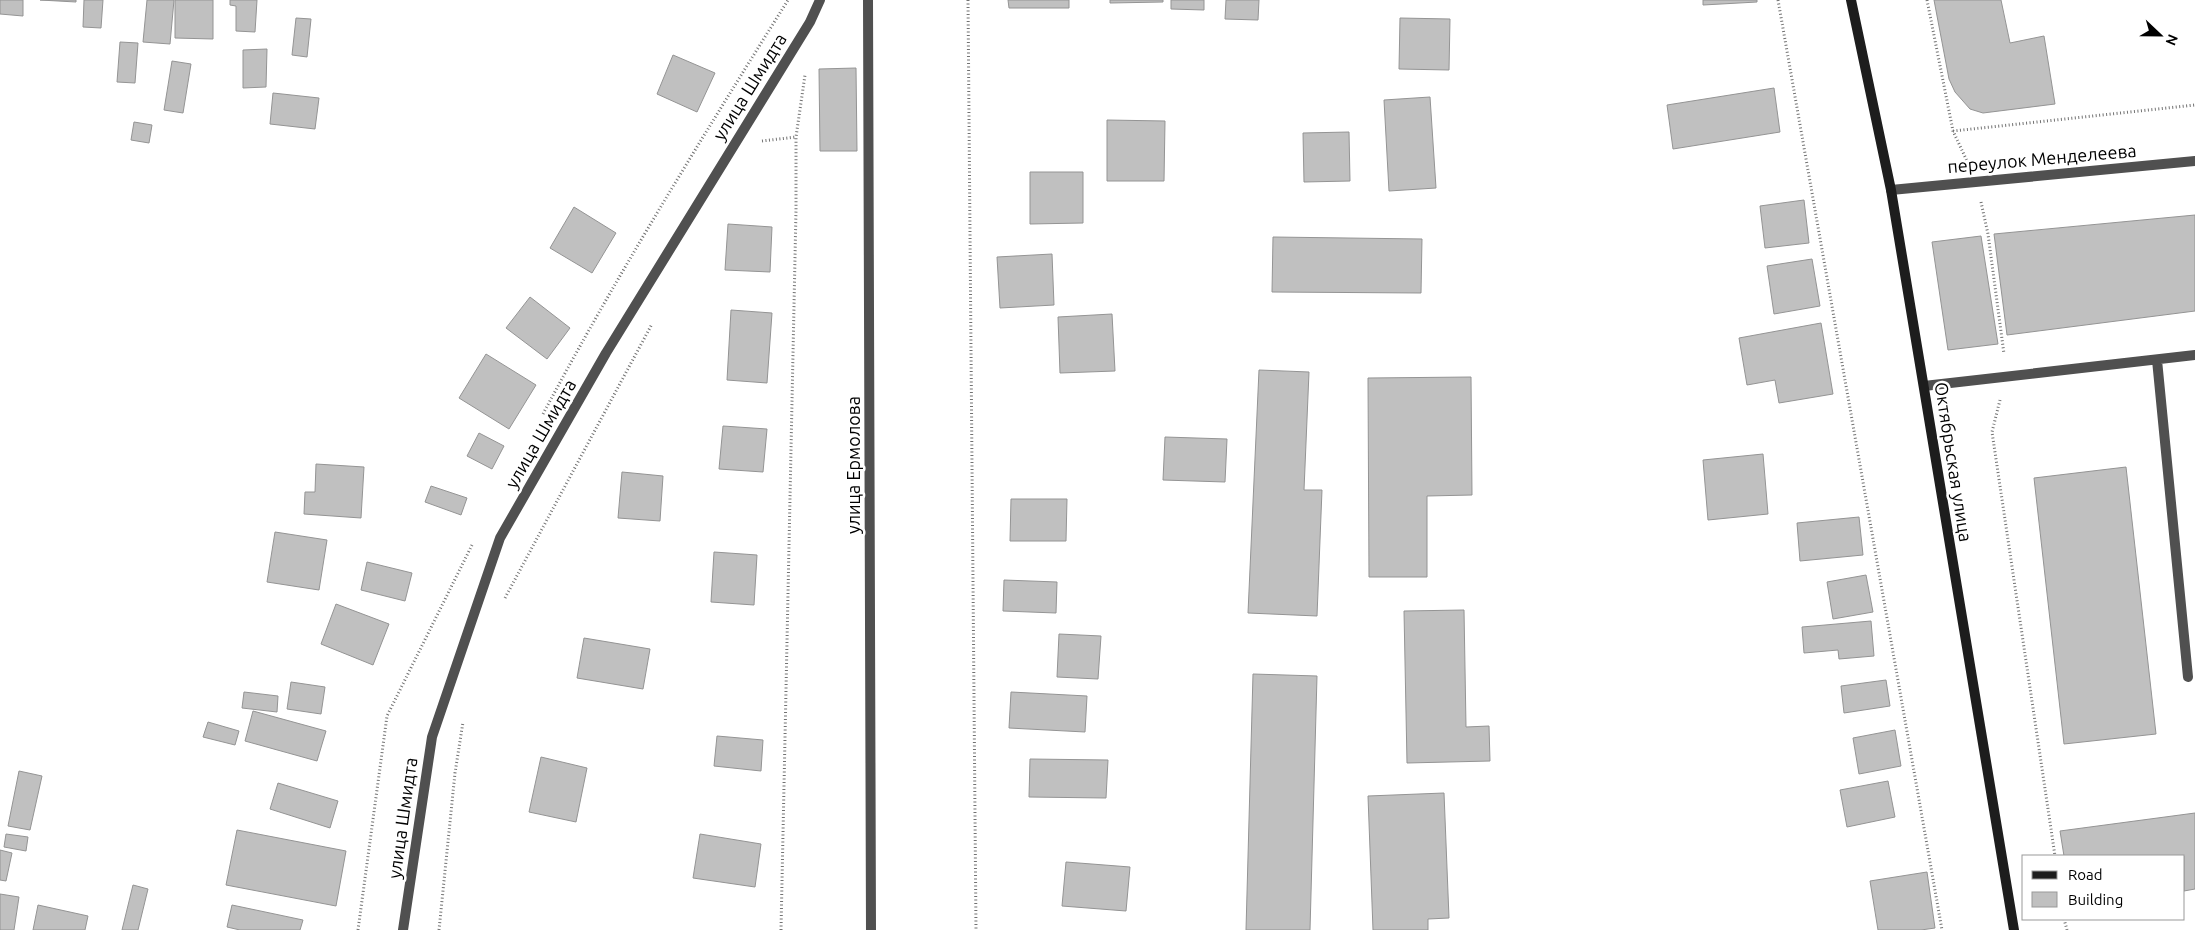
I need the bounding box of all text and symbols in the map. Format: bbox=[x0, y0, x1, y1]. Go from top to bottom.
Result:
north arrow bbox=[2135, 10, 2185, 60]
street label: улица Шмидта bbox=[708, 29, 790, 144]
text: N bbox=[2163, 32, 2181, 48]
street label: переулок Менделеева bbox=[1947, 140, 2137, 176]
street label: улица Шмидта bbox=[501, 375, 579, 492]
street label: Октябрьская улица bbox=[1931, 381, 1976, 543]
street label: улица Ермолова bbox=[843, 396, 863, 534]
street label: улица Шмидта bbox=[384, 756, 420, 880]
legend bbox=[2022, 855, 2185, 920]
text: Road bbox=[2068, 866, 2103, 883]
text: Building bbox=[2068, 891, 2123, 908]

